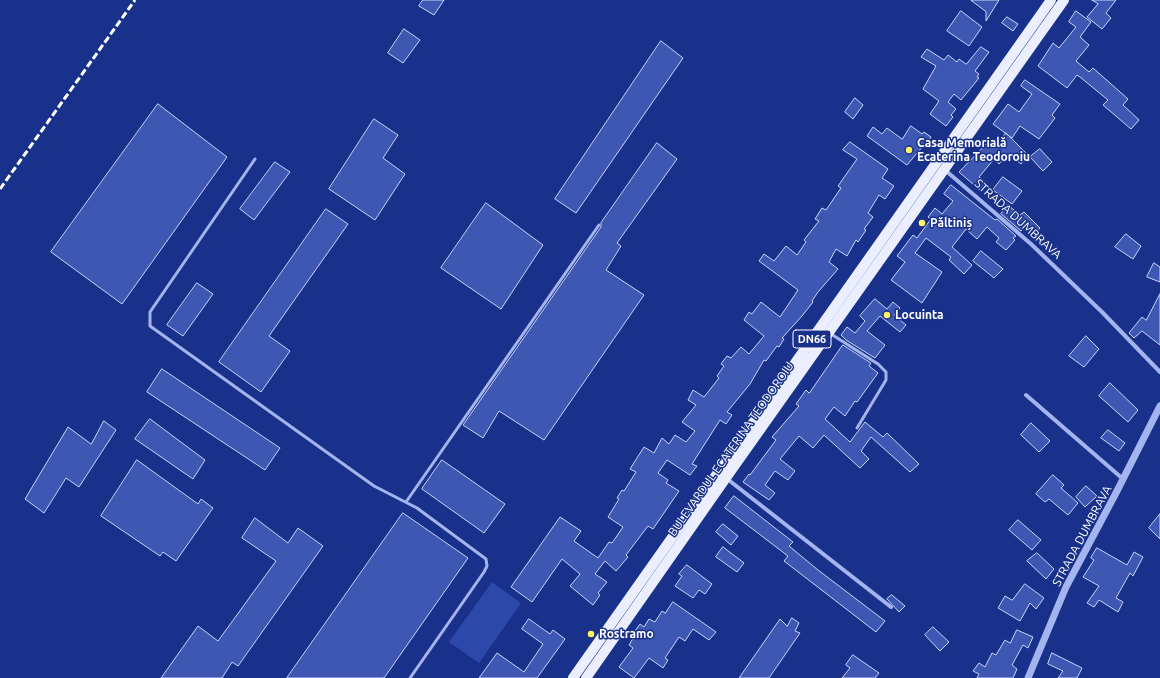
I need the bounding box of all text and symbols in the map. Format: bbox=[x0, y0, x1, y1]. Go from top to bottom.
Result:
place label: Casa Memorială Ecaterina Teodoroiu bbox=[917, 136, 1030, 164]
marker: Casa Memorială Ecaterina Teodoroiu bbox=[904, 145, 914, 155]
street label: STRADA DUMBRAVA bbox=[972, 176, 1064, 262]
place label: Păltiniș bbox=[930, 216, 972, 230]
marker: Păltiniș bbox=[917, 218, 927, 228]
place label: Locuinta bbox=[895, 308, 944, 322]
marker: Locuinta bbox=[882, 310, 892, 320]
road number: DN66 bbox=[793, 330, 831, 348]
street label: BULEVARDUL ECATERINA TEODOROIU bbox=[665, 359, 797, 539]
street label: STRADA DUMBRAVA bbox=[1049, 483, 1115, 589]
place label: Rostramo bbox=[599, 627, 654, 641]
marker: Rostramo bbox=[586, 629, 596, 639]

